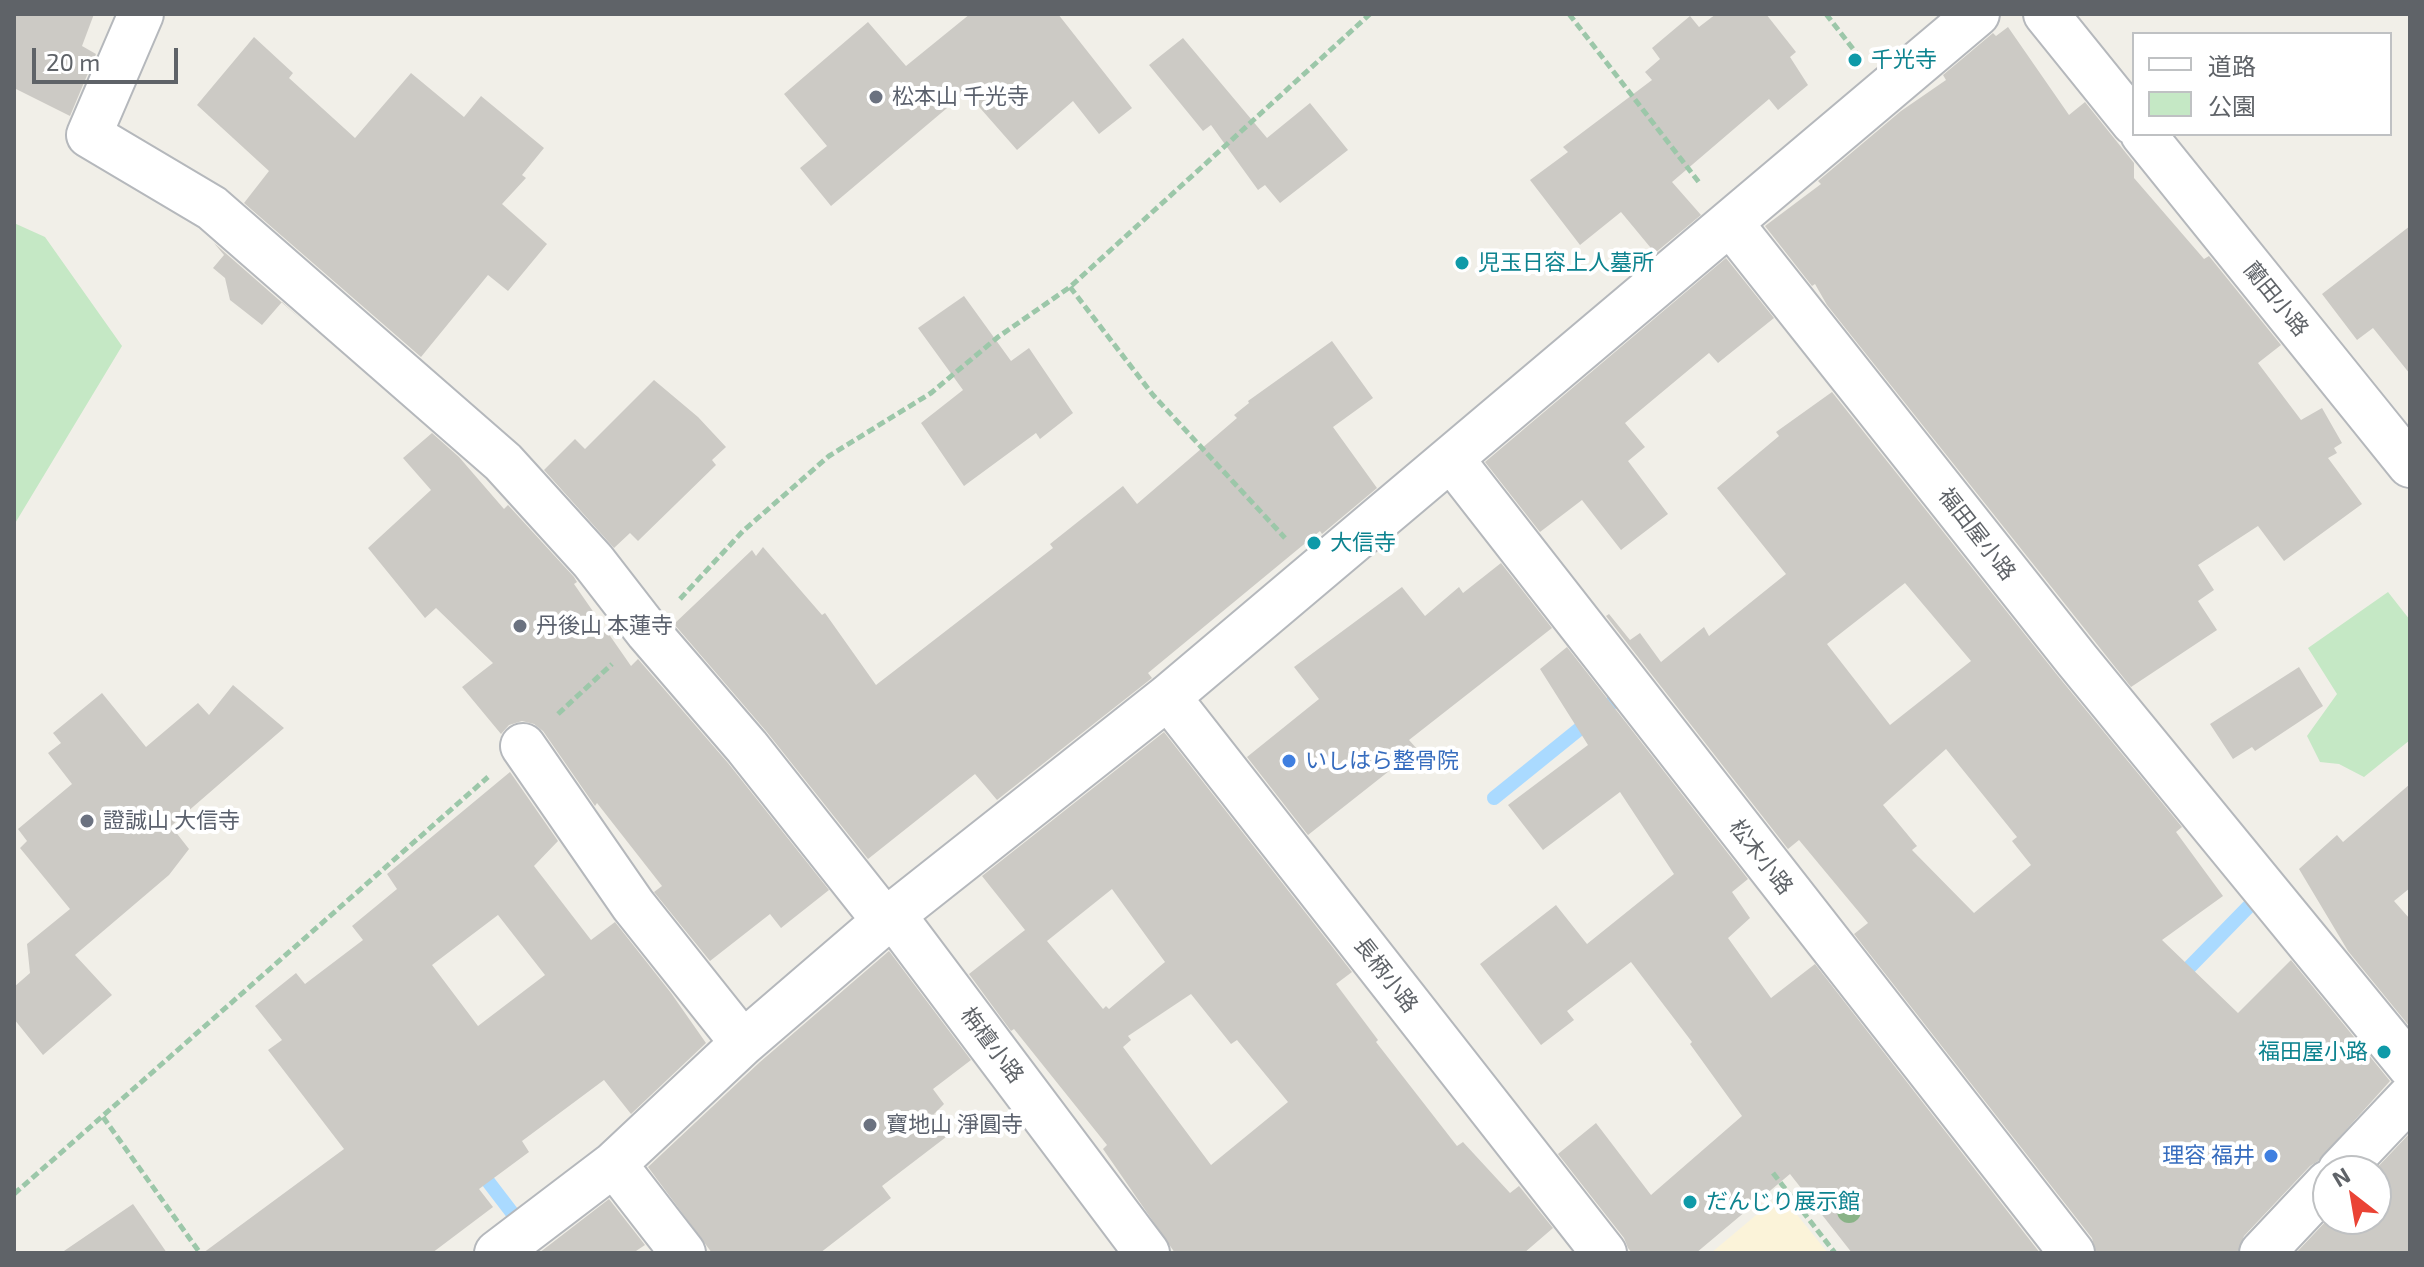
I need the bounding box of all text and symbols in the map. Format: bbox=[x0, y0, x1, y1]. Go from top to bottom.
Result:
scale bar bbox=[36, 32, 182, 82]
legend bbox=[2132, 32, 2392, 136]
text: 20 m bbox=[46, 47, 100, 76]
place label: 千光寺 bbox=[1871, 47, 1937, 73]
marker: 千光寺 bbox=[1846, 51, 1864, 69]
text: 道路 bbox=[2208, 51, 2256, 80]
place label: 松本山 千光寺 bbox=[892, 84, 1029, 110]
marker: 松本山 千光寺 bbox=[867, 88, 885, 106]
text: 公園 bbox=[2208, 91, 2256, 120]
place label: 児玉日容上人墓所 bbox=[1478, 250, 1654, 276]
marker: 児玉日容上人墓所 bbox=[1453, 254, 1471, 272]
street label: 蘭田小路 bbox=[2238, 256, 2314, 342]
street label: 福田屋小路 bbox=[1933, 483, 2021, 585]
place label: 大信寺 bbox=[1330, 530, 1396, 556]
marker: 大信寺 bbox=[1305, 534, 1323, 552]
place label: 丹後山 本蓮寺 bbox=[536, 613, 673, 639]
marker: 丹後山 本蓮寺 bbox=[511, 617, 529, 635]
place label: いしはら整骨院 bbox=[1305, 748, 1459, 774]
marker: いしはら整骨院 bbox=[1280, 752, 1298, 770]
place label: 證誠山 大信寺 bbox=[103, 808, 240, 834]
marker: 證誠山 大信寺 bbox=[78, 812, 96, 830]
street label: 松木小路 bbox=[1724, 814, 1798, 900]
street label: 長柄小路 bbox=[1349, 932, 1423, 1018]
street label: 栴檀小路 bbox=[955, 1002, 1029, 1088]
place label: 福田屋小路 bbox=[2258, 1039, 2368, 1065]
marker: 福田屋小路 bbox=[2375, 1043, 2393, 1061]
place label: 寶地山 淨圓寺 bbox=[886, 1112, 1023, 1138]
marker: 寶地山 淨圓寺 bbox=[861, 1116, 879, 1134]
place label: 理容 福井 bbox=[2162, 1143, 2255, 1169]
marker: 理容 福井 bbox=[2262, 1147, 2280, 1165]
north arrow bbox=[2312, 1155, 2392, 1235]
text: N bbox=[2327, 1161, 2354, 1191]
place label: だんじり展示館 bbox=[1706, 1189, 1860, 1215]
marker: だんじり展示館 bbox=[1681, 1193, 1699, 1211]

